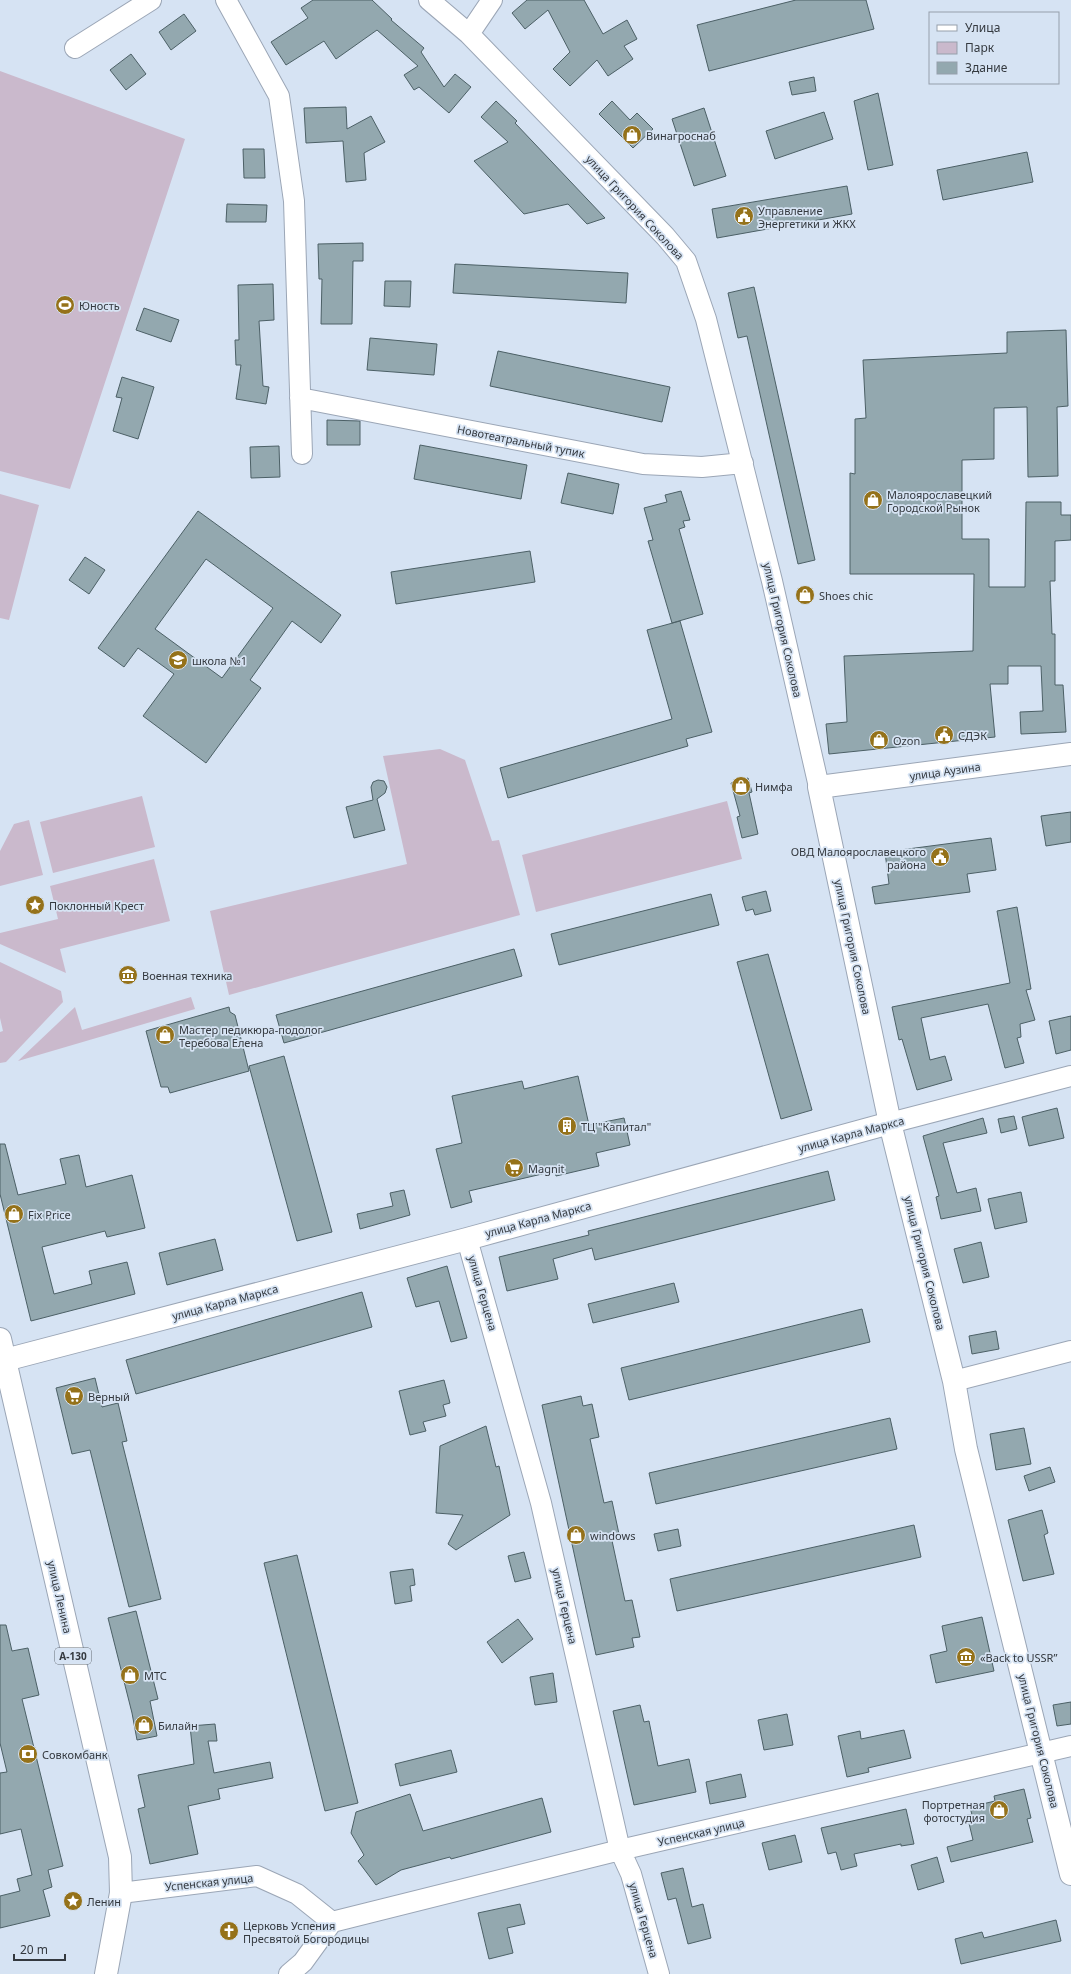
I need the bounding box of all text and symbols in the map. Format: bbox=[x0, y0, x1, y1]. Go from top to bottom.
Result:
legend bbox=[929, 12, 1059, 84]
text: Улица bbox=[965, 19, 1000, 36]
text: Парк bbox=[965, 39, 995, 56]
text: Здание bbox=[965, 59, 1008, 76]
shop icon: Винагроснаб bbox=[621, 124, 643, 146]
place label: Винагроснаб bbox=[646, 128, 716, 143]
street label: улица Григория Соколова bbox=[583, 151, 687, 263]
place label: Управление Энергетики и ЖКХ bbox=[758, 203, 856, 231]
public building icon: Управление Энергетики и ЖКХ bbox=[733, 205, 755, 227]
sports icon: Юность bbox=[54, 294, 76, 316]
place label: Юность bbox=[79, 298, 120, 313]
street label: Новотеатральный тупик bbox=[456, 421, 586, 461]
place label: Малоярославецкий Городской Рынок bbox=[887, 487, 992, 515]
shop icon: Малоярославецкий Городской Рынок bbox=[862, 489, 884, 511]
street label: улица Григория Соколова bbox=[760, 561, 806, 699]
shop icon: Shoes chic bbox=[794, 584, 816, 606]
place label: Shoes chic bbox=[819, 588, 873, 603]
school or university icon: школа №1 bbox=[167, 649, 189, 671]
place label: школа №1 bbox=[192, 653, 247, 668]
public building icon: СДЭК bbox=[933, 724, 955, 746]
place label: СДЭК bbox=[958, 728, 987, 743]
shop icon: Ozon bbox=[868, 729, 890, 751]
place label: Ozon bbox=[893, 733, 920, 748]
street label: улица Аузина bbox=[909, 759, 981, 783]
shop icon: Нимфа bbox=[730, 775, 752, 797]
place label: Нимфа bbox=[755, 779, 793, 794]
place label: ОВД Малоярославецкого района bbox=[791, 844, 926, 872]
public building icon: ОВД Малоярославецкого района bbox=[929, 846, 951, 868]
street label: улица Григория Соколова bbox=[831, 878, 875, 1016]
place icon: Поклонный Крест bbox=[24, 894, 46, 916]
place label: Поклонный Крест bbox=[49, 898, 144, 913]
museum icon: Военная техника bbox=[117, 964, 139, 986]
place label: Военная техника bbox=[142, 968, 232, 983]
place label: Мастер педикюра-подолог Теребова Елена bbox=[179, 1022, 323, 1050]
shop icon: Мастер педикюра-подолог Теребова Елена bbox=[154, 1024, 176, 1046]
street label: улица Карла Маркса bbox=[796, 1113, 906, 1155]
building icon: ТЦ "Капитал" bbox=[556, 1115, 578, 1137]
place label: ТЦ "Капитал" bbox=[581, 1119, 651, 1134]
supermarket icon: Magnit bbox=[503, 1157, 525, 1179]
place label: Magnit bbox=[528, 1161, 565, 1176]
street label: улица Григория Соколова bbox=[901, 1194, 949, 1332]
street label: улица Карла Маркса bbox=[483, 1198, 593, 1240]
shop icon: Fix Price bbox=[3, 1203, 25, 1225]
place label: Fix Price bbox=[28, 1207, 71, 1222]
street label: улица Герцена bbox=[465, 1254, 501, 1332]
street label: улица Карла Маркса bbox=[170, 1281, 280, 1323]
supermarket icon: Верный bbox=[63, 1385, 85, 1407]
place label: Верный bbox=[88, 1389, 130, 1404]
shop icon: windows bbox=[565, 1524, 587, 1546]
place label: windows bbox=[590, 1528, 635, 1543]
street label: улица Ленина bbox=[44, 1559, 76, 1635]
street label: улица Герцена bbox=[549, 1566, 581, 1646]
museum icon: «Back to USSR” bbox=[955, 1646, 977, 1668]
road number: А-130 bbox=[55, 1648, 91, 1664]
place label: «Back to USSR” bbox=[980, 1650, 1057, 1665]
shop icon: МТС bbox=[119, 1664, 141, 1686]
place label: МТС bbox=[144, 1668, 167, 1683]
street label: улица Григория Соколова bbox=[1015, 1672, 1063, 1810]
shop icon: Билайн bbox=[133, 1714, 155, 1736]
place label: Билайн bbox=[158, 1718, 198, 1733]
bank icon: Совкомбанк bbox=[17, 1743, 39, 1765]
place label: Совкомбанк bbox=[42, 1747, 108, 1762]
place label: Портретная фотостудия bbox=[922, 1797, 985, 1825]
shop icon: Портретная фотостудия bbox=[988, 1799, 1010, 1821]
street label: Успенская улица bbox=[656, 1815, 746, 1849]
street label: Успенская улица bbox=[164, 1870, 254, 1894]
street label: улица Герцена bbox=[626, 1881, 662, 1959]
place icon: Ленин bbox=[62, 1890, 84, 1912]
place label: Ленин bbox=[87, 1894, 121, 1909]
place label: Церковь Успения Пресвятой Богородицы bbox=[243, 1918, 369, 1946]
church icon: Церковь Успения Пресвятой Богородицы bbox=[218, 1920, 240, 1942]
scale bar bbox=[14, 1936, 65, 1962]
text: 20 m bbox=[20, 1941, 48, 1958]

